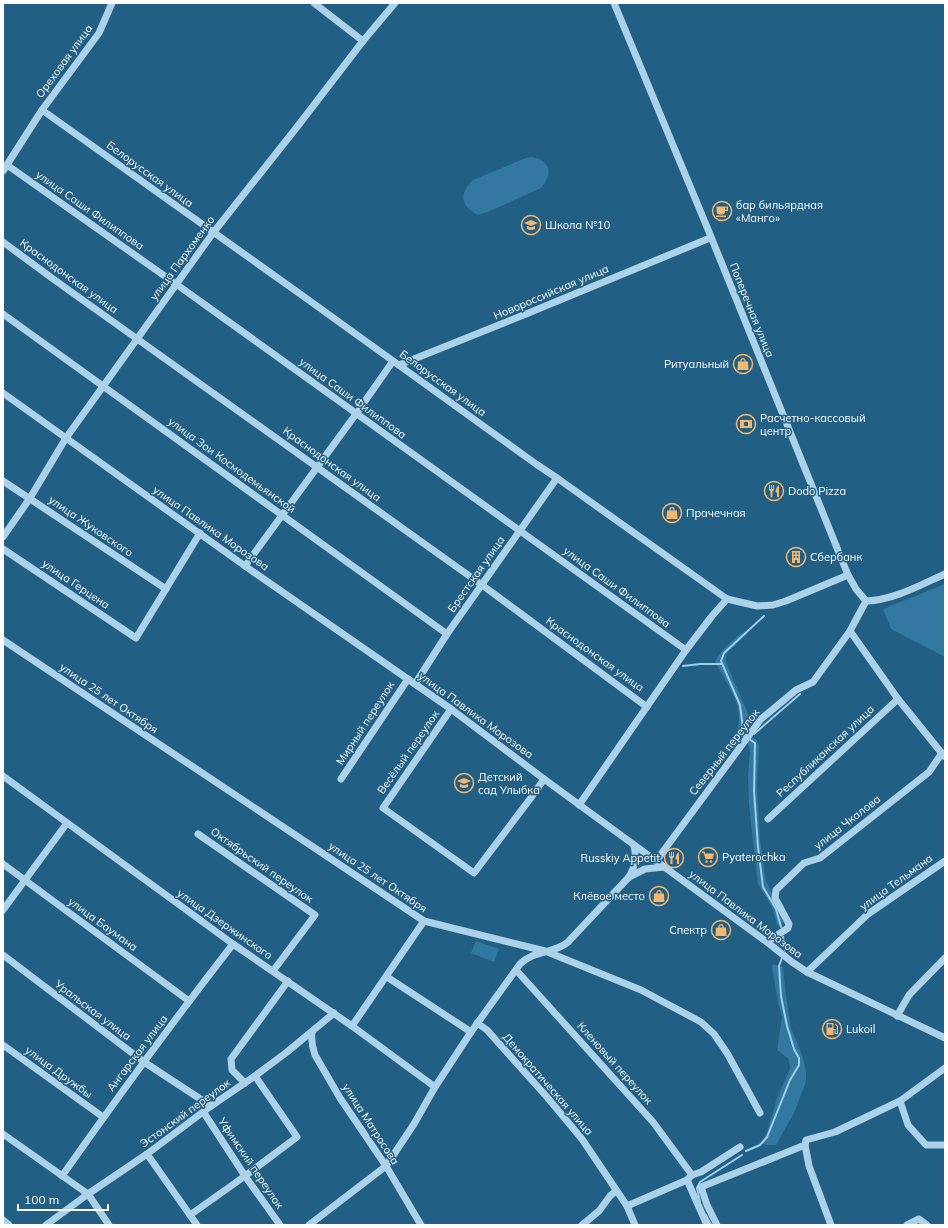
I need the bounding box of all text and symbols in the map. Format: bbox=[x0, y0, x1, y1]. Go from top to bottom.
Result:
street label: Ореховая улица bbox=[33, 22, 95, 100]
street label: Белорусская улица bbox=[104, 138, 196, 210]
street label: улица Саши Филиппова bbox=[33, 167, 147, 253]
place label: бар бильярдная «Манго» bbox=[736, 198, 823, 225]
cafe icon: бар бильярдная «Манго» bbox=[711, 200, 733, 222]
street label: улица Пархоменко bbox=[147, 213, 217, 303]
school or university icon: Школа №10 bbox=[520, 214, 542, 236]
place label: Школа №10 bbox=[545, 218, 611, 232]
street label: Краснодонская улица bbox=[17, 236, 121, 316]
street label: Новороссийская улица bbox=[491, 261, 611, 323]
street label: Поперечная улица bbox=[727, 261, 777, 359]
street label: Белорусская улица bbox=[397, 347, 489, 419]
shop icon: Ритуальный bbox=[732, 353, 754, 375]
street label: улица Саши Филиппова bbox=[297, 354, 409, 442]
place label: Ритуальный bbox=[664, 357, 729, 371]
place label: Расчетно-кассовый центр bbox=[760, 411, 865, 438]
bank icon: Расчетно-кассовый центр bbox=[735, 413, 757, 435]
street label: улица Зои Космодемьянской bbox=[166, 414, 298, 516]
street label: Краснодонская улица bbox=[280, 424, 384, 504]
restaurant icon: Dodo Pizza bbox=[763, 480, 785, 502]
street label: улица Павлика Морозова bbox=[150, 483, 272, 573]
place label: Dodo Pizza bbox=[788, 484, 846, 498]
street label: улица Жуковского bbox=[46, 492, 136, 560]
shop icon: Прачечная bbox=[661, 502, 683, 524]
place label: Прачечная bbox=[686, 506, 746, 520]
street label: Брестская улица bbox=[444, 533, 508, 615]
street label: улица Саши Филиппова bbox=[561, 543, 673, 631]
building icon: Сбербанк bbox=[785, 546, 807, 568]
place label: Сбербанк bbox=[810, 550, 862, 564]
street label: улица Герцена bbox=[39, 556, 113, 612]
street label: Краснодонская улица bbox=[543, 614, 647, 694]
street label: улица 25 лет Октября bbox=[57, 660, 161, 736]
street label: улица Павлика Морозова bbox=[416, 669, 536, 761]
street label: Мирный переулок bbox=[333, 679, 397, 767]
street label: Республиканская улица bbox=[773, 702, 877, 800]
street label: Северный переулок bbox=[686, 706, 762, 798]
street label: Весёлый переулок bbox=[374, 707, 442, 797]
place label: Детский сад Улыбка bbox=[478, 770, 540, 797]
school or university icon: Детский сад Улыбка bbox=[453, 772, 475, 794]
street label: улица Чкалова bbox=[811, 792, 883, 852]
street label: Октябрьский переулок bbox=[208, 824, 316, 906]
street label: улица 25 лет Октября bbox=[326, 839, 430, 915]
supermarket icon: Pyaterochka bbox=[697, 846, 719, 868]
restaurant icon: Russkiy Appetit bbox=[663, 847, 685, 869]
place label: Pyaterochka bbox=[722, 850, 786, 864]
place label: Russkiy Appetit bbox=[581, 851, 660, 865]
street label: улица Тельмана bbox=[857, 851, 935, 913]
street label: улица Павлика Морозова bbox=[687, 867, 805, 961]
shop icon: Клёвое место bbox=[648, 885, 670, 907]
street label: улица Дзержинского bbox=[175, 886, 275, 962]
place label: Клёвое место bbox=[573, 889, 645, 903]
street label: улица Баумана bbox=[66, 894, 140, 954]
shop icon: Спектр bbox=[710, 919, 732, 941]
place label: Спектр bbox=[669, 923, 707, 937]
street label: Уральская улица bbox=[51, 976, 134, 1043]
street label: Ангарская улица bbox=[104, 1012, 170, 1094]
fuel station icon: Lukoil bbox=[821, 1018, 843, 1040]
street label: Кленовый переулок bbox=[574, 1019, 656, 1107]
place label: Lukoil bbox=[846, 1022, 875, 1036]
street label: Демократическая улица bbox=[500, 1030, 596, 1138]
street label: улица Дружбы bbox=[23, 1043, 95, 1101]
street label: Эстонский переулок bbox=[137, 1075, 233, 1150]
street label: улица Матросова bbox=[340, 1081, 402, 1167]
street label: Уфимский переулок bbox=[215, 1114, 287, 1212]
scale bar bbox=[18, 1186, 108, 1212]
text: 100 m bbox=[24, 1192, 59, 1207]

